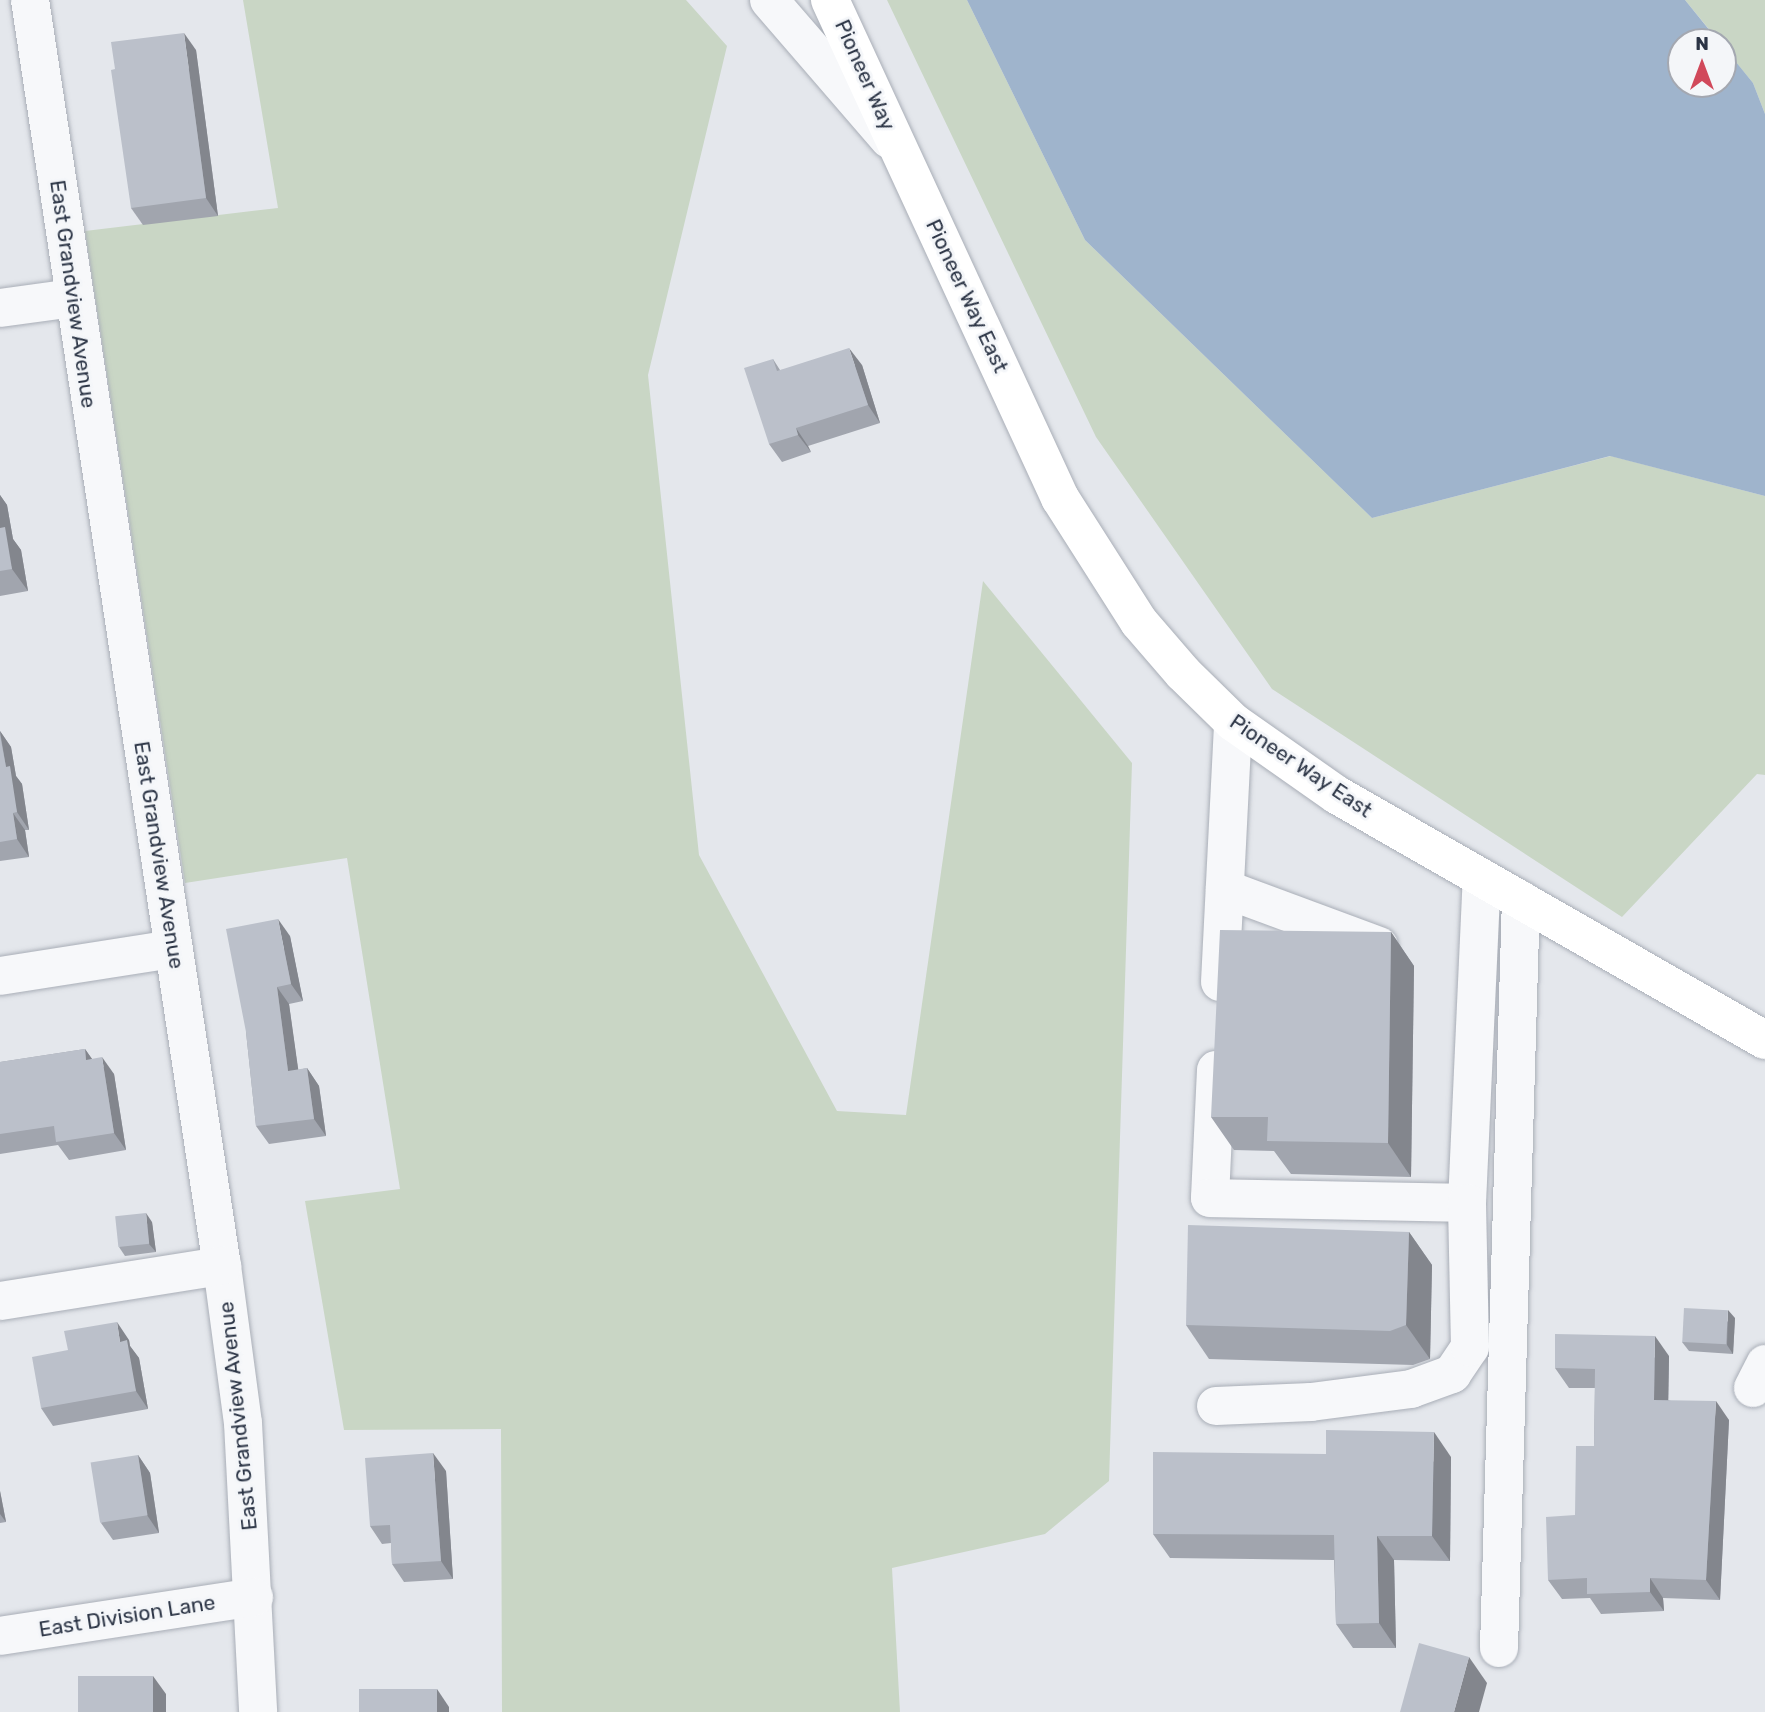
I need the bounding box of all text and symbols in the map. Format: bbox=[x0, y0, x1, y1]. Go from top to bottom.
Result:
street label: Pioneer Way bbox=[829, 15, 901, 135]
north arrow bbox=[1667, 28, 1737, 98]
text: N bbox=[1695, 32, 1709, 55]
street label: East Grandview Avenue bbox=[44, 178, 102, 410]
street label: Pioneer Way East bbox=[920, 215, 1014, 377]
street label: Pioneer Way East bbox=[1224, 709, 1378, 823]
street label: East Grandview Avenue bbox=[128, 739, 190, 971]
street label: East Grandview Avenue bbox=[213, 1300, 263, 1532]
street label: East Division Lane bbox=[37, 1590, 217, 1642]

